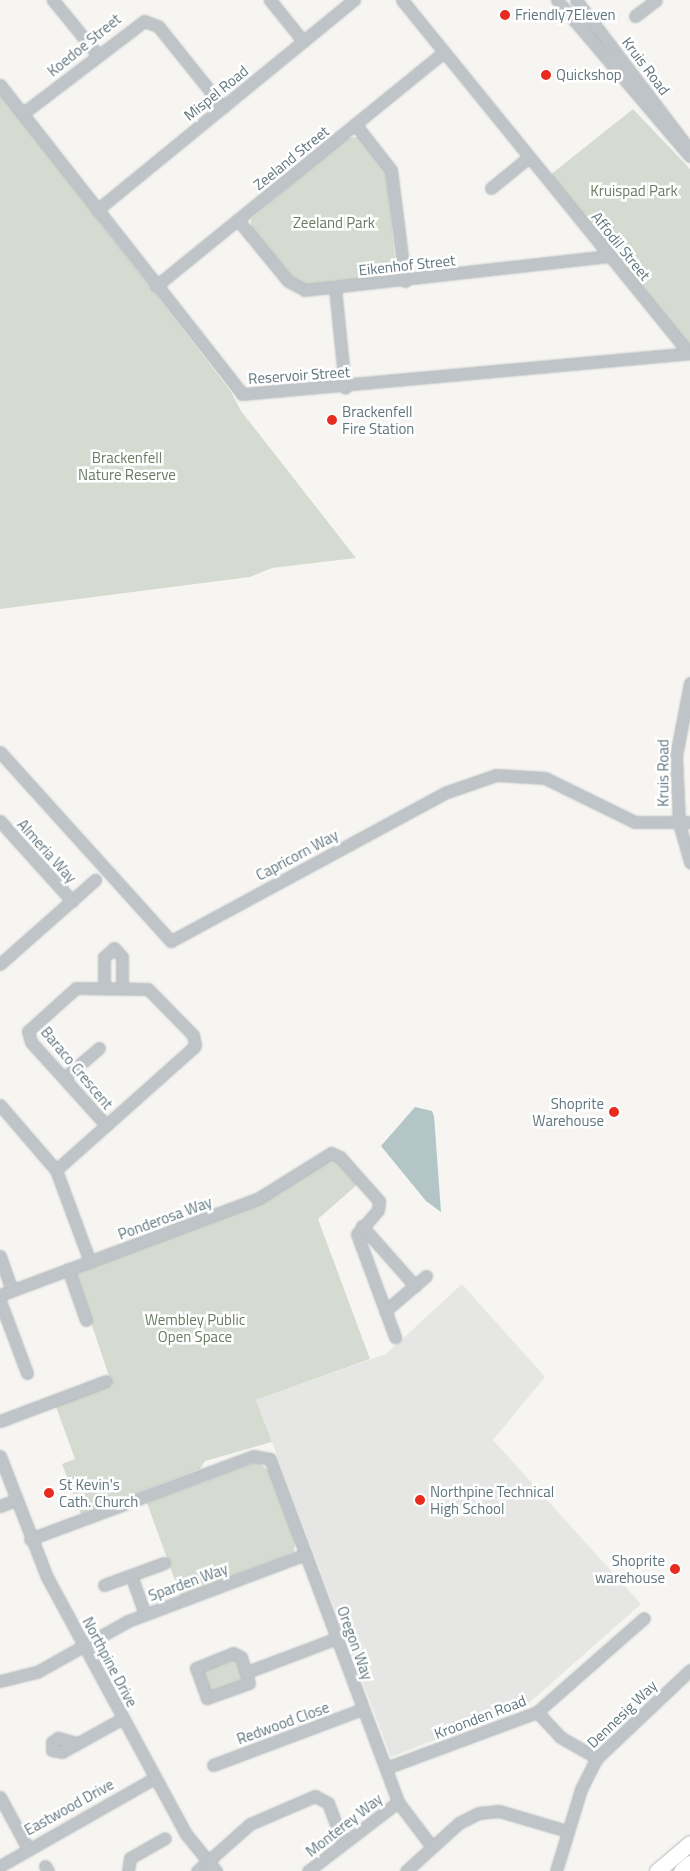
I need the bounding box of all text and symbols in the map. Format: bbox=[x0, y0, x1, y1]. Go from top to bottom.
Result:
place label: Friendly7Eleven bbox=[515, 6, 616, 24]
marker: Friendly7Eleven bbox=[499, 9, 511, 21]
street label: Koedoe Street bbox=[44, 10, 124, 80]
street label: Kruis Road bbox=[618, 34, 674, 98]
street label: Mispel Road bbox=[180, 62, 252, 124]
place label: Quickshop bbox=[556, 66, 622, 84]
marker: Quickshop bbox=[540, 69, 552, 81]
street label: Zeeland Street bbox=[250, 122, 332, 194]
park label: Kruispad Park bbox=[590, 182, 678, 200]
street label: Affodil Street bbox=[588, 208, 654, 284]
park label: Zeeland Park bbox=[293, 214, 375, 232]
street label: Eikenhof Street bbox=[358, 251, 456, 279]
street label: Reservoir Street bbox=[248, 362, 350, 388]
place label: Brackenfell Fire Station bbox=[342, 402, 414, 437]
marker: Brackenfell Fire Station bbox=[326, 414, 338, 426]
park label: Brackenfell Nature Reserve bbox=[78, 448, 176, 483]
street label: Kruis Road bbox=[654, 739, 672, 807]
street label: Almeria Way bbox=[14, 815, 80, 887]
street label: Capricorn Way bbox=[253, 826, 341, 884]
street label: Baraco Crescent bbox=[37, 1023, 117, 1113]
place label: Shoprite Warehouse bbox=[532, 1094, 604, 1129]
marker: Shoprite Warehouse bbox=[608, 1106, 620, 1118]
street label: Ponderosa Way bbox=[115, 1193, 215, 1243]
park label: Wembley Public Open Space bbox=[145, 1310, 245, 1345]
place label: St Kevin's Cath. Church bbox=[59, 1475, 138, 1510]
place label: Northpine Technical High School bbox=[430, 1482, 554, 1517]
marker: St Kevin's Cath. Church bbox=[43, 1487, 55, 1499]
marker: Northpine Technical High School bbox=[414, 1494, 426, 1506]
place label: Shoprite warehouse bbox=[595, 1551, 665, 1586]
street label: Sparden Way bbox=[146, 1559, 230, 1605]
marker: Shoprite warehouse bbox=[669, 1563, 681, 1575]
street label: Oregon Way bbox=[333, 1604, 377, 1682]
street label: Northpine Drive bbox=[79, 1614, 141, 1710]
street label: Dennesig Way bbox=[583, 1676, 661, 1752]
street label: Kroonden Road bbox=[432, 1691, 528, 1743]
street label: Redwood Close bbox=[234, 1698, 332, 1748]
street label: Eastwood Drive bbox=[21, 1775, 117, 1839]
street label: Monterey Way bbox=[302, 1790, 386, 1860]

